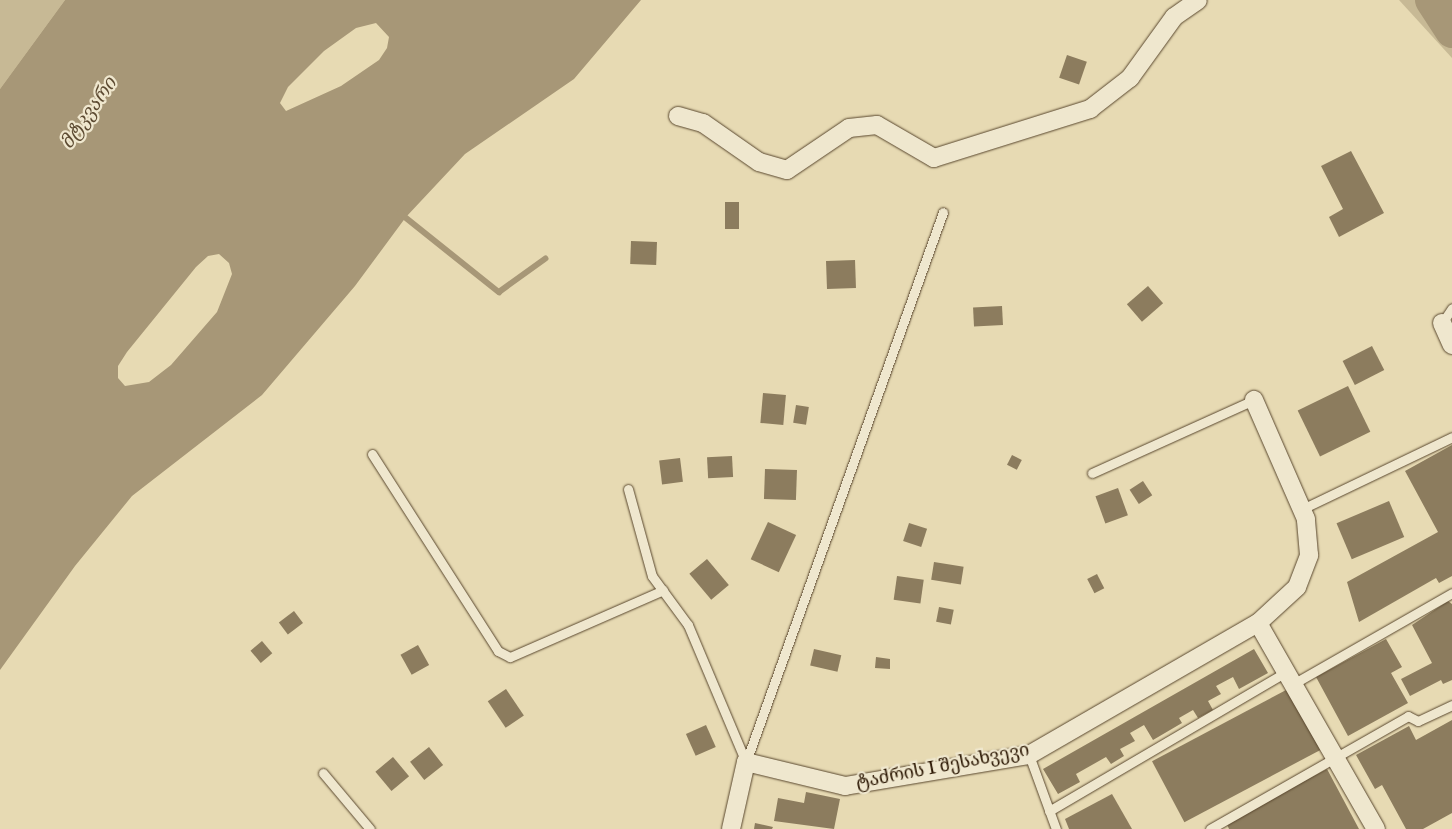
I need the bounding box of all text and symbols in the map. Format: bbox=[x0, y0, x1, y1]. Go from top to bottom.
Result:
water label: მტკვარი bbox=[57, 74, 123, 154]
street label: ტაძრის I შესახვევი bbox=[854, 741, 1032, 795]

